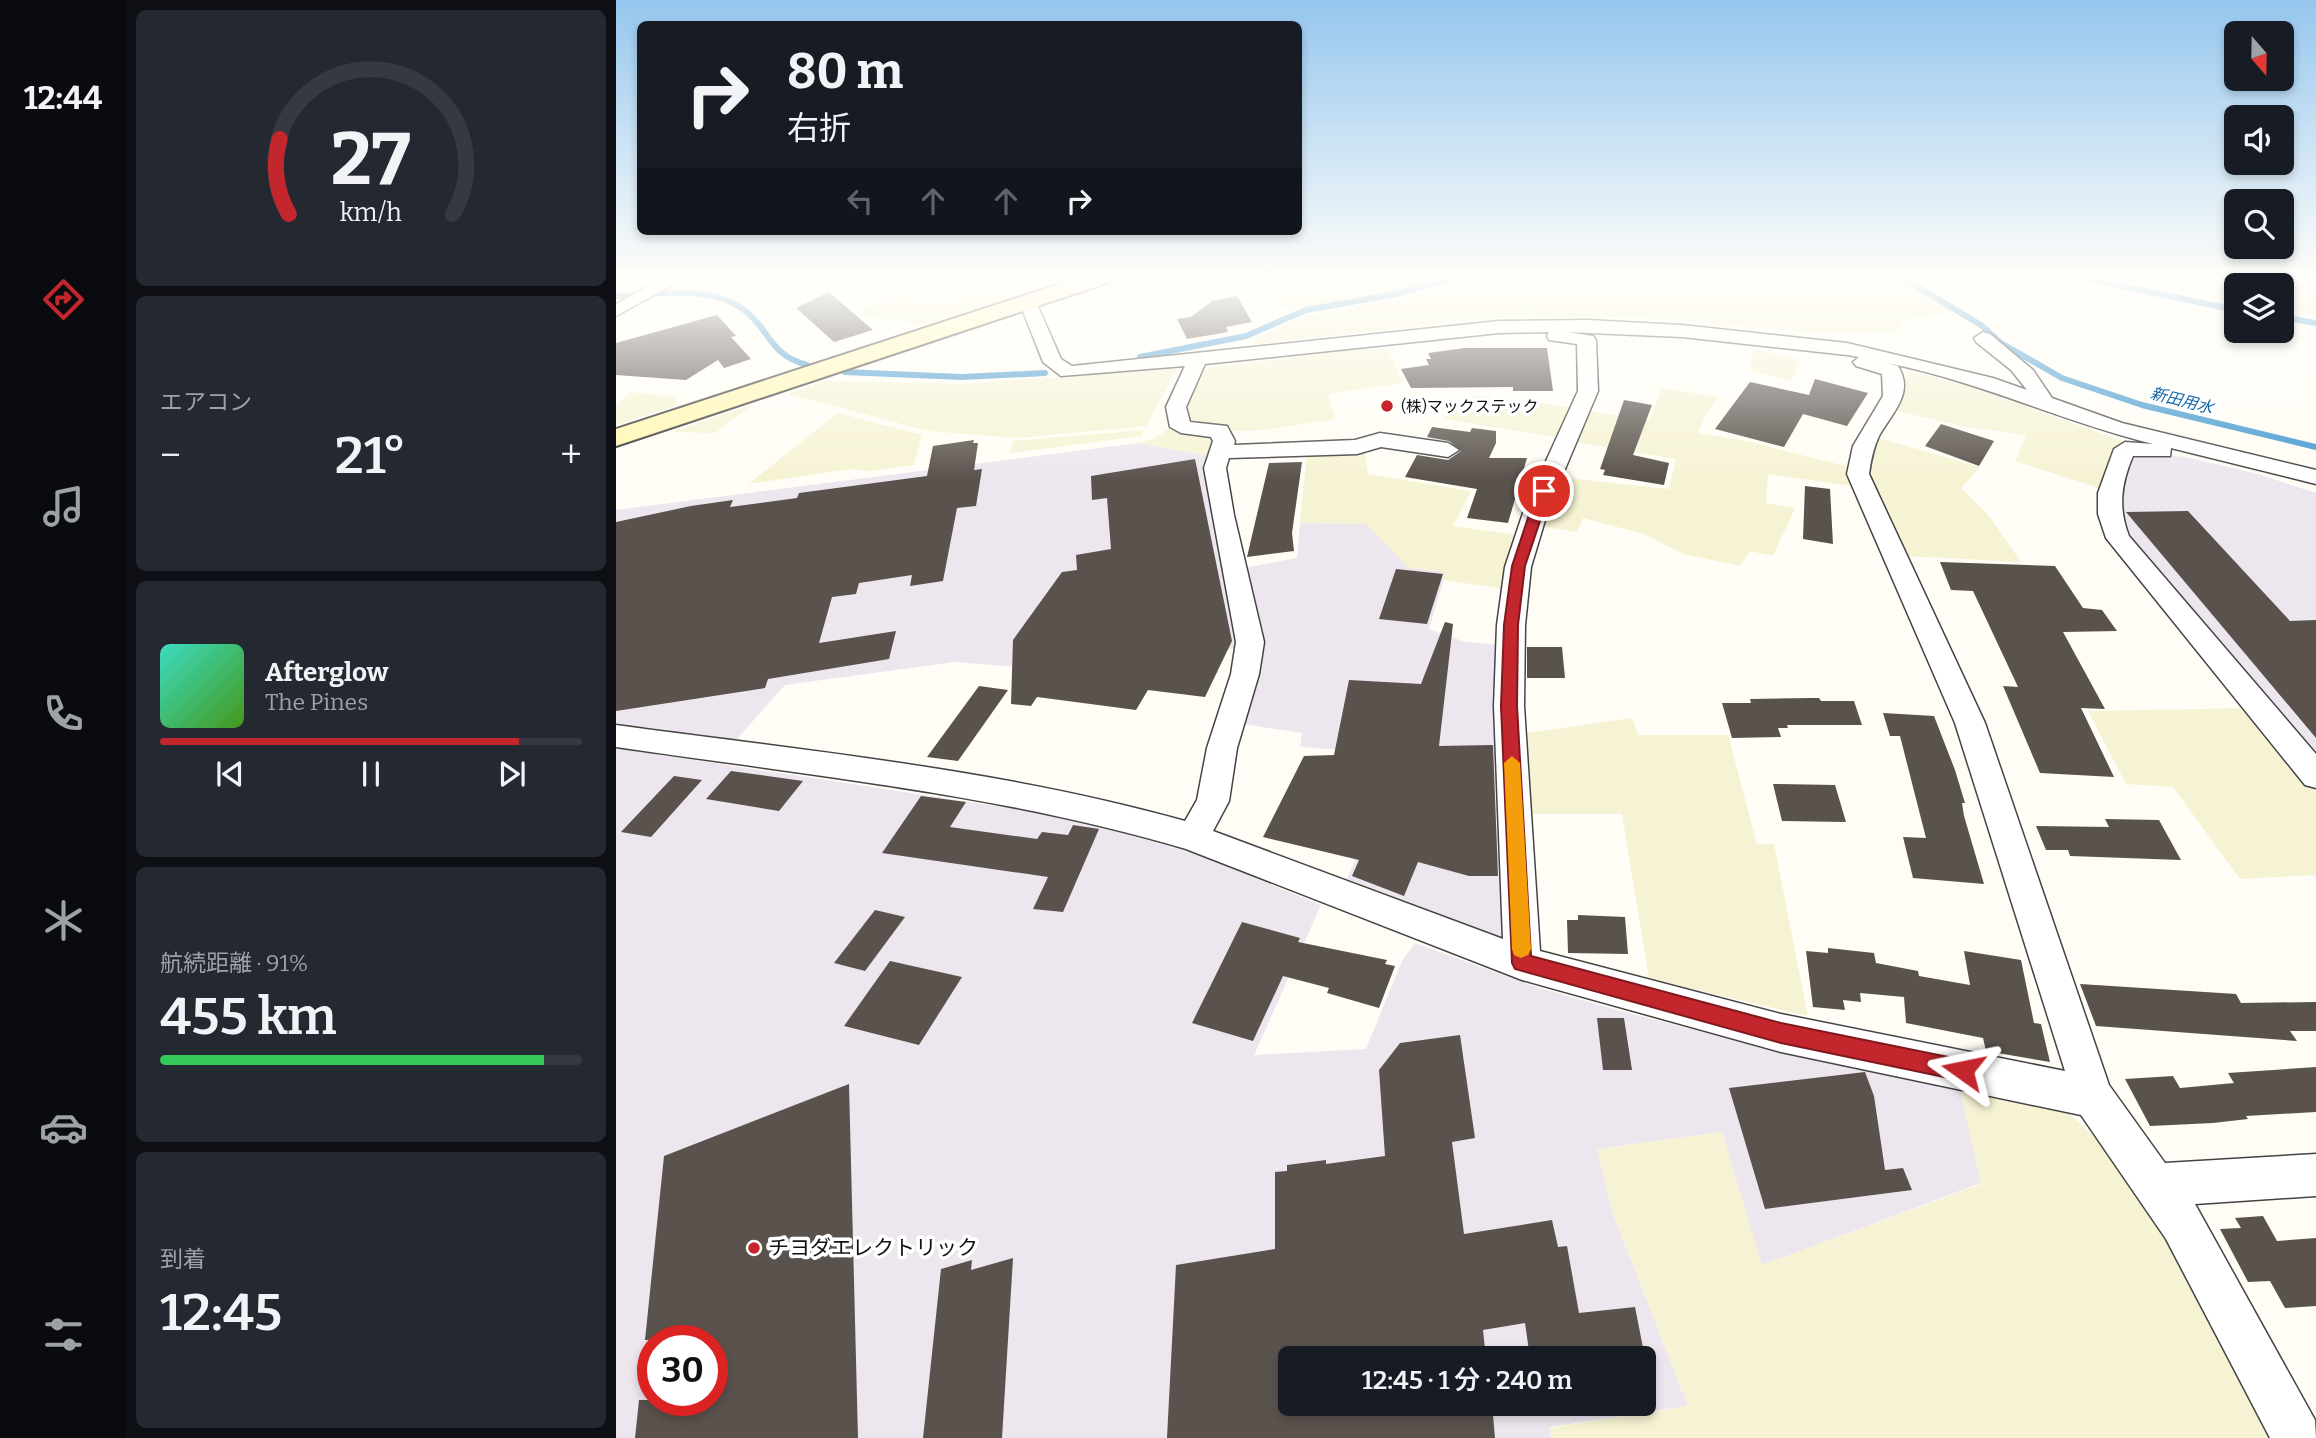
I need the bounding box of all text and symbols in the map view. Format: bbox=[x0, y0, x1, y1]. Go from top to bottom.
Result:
north arrow bbox=[2224, 21, 2294, 91]
map controls bbox=[2224, 21, 2294, 343]
text: 80 m bbox=[787, 42, 903, 101]
icon: right bbox=[672, 49, 763, 140]
text: 12:44 bbox=[24, 79, 102, 117]
button: sound bbox=[2224, 105, 2294, 175]
text: 右折 bbox=[787, 109, 851, 147]
text: 27 bbox=[331, 116, 411, 203]
icon: left bbox=[841, 182, 879, 220]
icon: ahead bbox=[914, 182, 952, 220]
icon: ahead bbox=[987, 182, 1025, 220]
icon: right bbox=[1060, 182, 1098, 220]
button: search bbox=[2224, 189, 2294, 259]
text: km/h bbox=[340, 198, 402, 228]
button: layers bbox=[2224, 273, 2294, 343]
icon: directions bbox=[39, 275, 88, 324]
water label: 新田用水 bbox=[2149, 384, 2217, 418]
text: エアコン bbox=[160, 388, 252, 416]
place label: (株)マックステック bbox=[1401, 397, 1538, 416]
marker: (株)マックステック bbox=[1379, 398, 1395, 414]
text: 21° bbox=[335, 424, 406, 487]
text: − bbox=[160, 432, 181, 478]
text: + bbox=[560, 432, 582, 478]
pin bbox=[1514, 461, 1574, 521]
icon: arrive bbox=[1525, 472, 1563, 510]
icon: music bbox=[39, 482, 88, 531]
text: Afterglow bbox=[265, 657, 388, 688]
text: The Pines bbox=[265, 688, 368, 716]
icon: phone bbox=[39, 689, 88, 738]
icon: previous bbox=[211, 755, 249, 793]
icon: pause bbox=[352, 755, 390, 793]
icon: next bbox=[493, 755, 531, 793]
icon: climate bbox=[39, 896, 88, 945]
text: 航続距離 · 91% bbox=[160, 949, 308, 977]
text: 455 km bbox=[160, 985, 337, 1048]
position arrow bbox=[1926, 1033, 2000, 1107]
icon: car bbox=[39, 1103, 88, 1152]
place label: チヨダエレクトリック bbox=[768, 1235, 978, 1261]
marker: チヨダエレクトリック bbox=[746, 1240, 762, 1256]
text: 到着 bbox=[160, 1245, 206, 1273]
text: 12:45 bbox=[160, 1281, 282, 1344]
icon: filters bbox=[39, 1310, 88, 1359]
speed limit sign: 30 bbox=[637, 1325, 728, 1416]
text: 12:45 · 1 分 · 240 m bbox=[1362, 1365, 1572, 1396]

